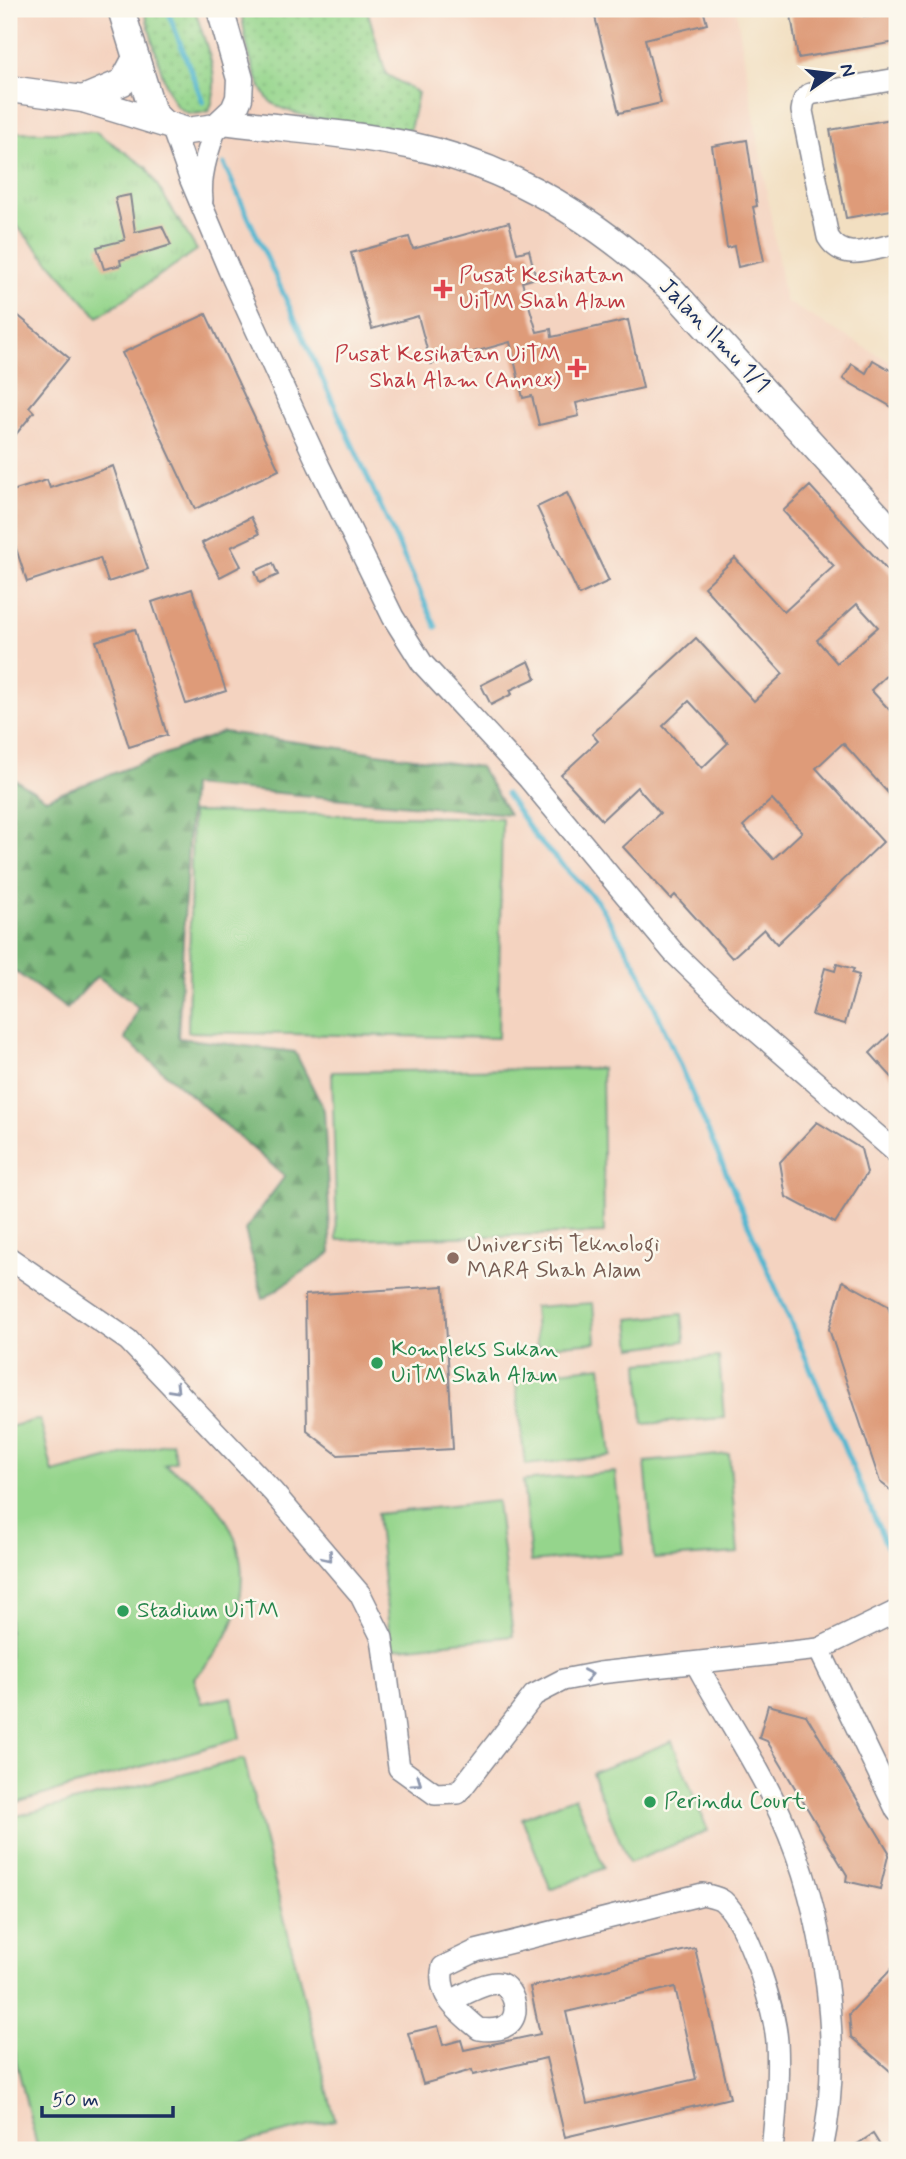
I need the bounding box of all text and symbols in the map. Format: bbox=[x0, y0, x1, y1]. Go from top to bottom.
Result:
north arrow bbox=[797, 38, 867, 108]
text: N bbox=[833, 61, 861, 79]
place label: Pusat Kesihatan UiTM Shah Alam bbox=[459, 261, 626, 317]
street label: Jalan Ilmu 1/1 bbox=[652, 272, 776, 400]
marker: Pusat Kesihatan UiTM Shah Alam bbox=[433, 279, 453, 299]
place label: Pusat Kesihatan UiTM Shah Alam (Annex) bbox=[335, 340, 561, 396]
marker: Pusat Kesihatan UiTM Shah Alam (Annex) bbox=[567, 358, 587, 378]
place label: Universiti Teknologi MARA Shah Alam bbox=[467, 1230, 659, 1286]
marker: Universiti Teknologi MARA Shah Alam bbox=[445, 1250, 461, 1266]
place label: Kompleks Sukan UiTM Shah Alam bbox=[391, 1335, 558, 1391]
marker: Kompleks Sukan UiTM Shah Alam bbox=[369, 1355, 385, 1371]
one-way arrow bbox=[167, 1381, 180, 1394]
one-way arrow bbox=[320, 1549, 332, 1562]
place label: Stadium UiTM bbox=[137, 1596, 279, 1626]
marker: Stadium UiTM bbox=[115, 1603, 131, 1619]
one-way arrow bbox=[582, 1669, 594, 1684]
one-way arrow bbox=[409, 1774, 422, 1786]
place label: Perindu Court bbox=[664, 1787, 806, 1817]
marker: Perindu Court bbox=[642, 1794, 658, 1810]
scale bar bbox=[42, 2075, 173, 2119]
text: 50 m bbox=[52, 2086, 99, 2114]

